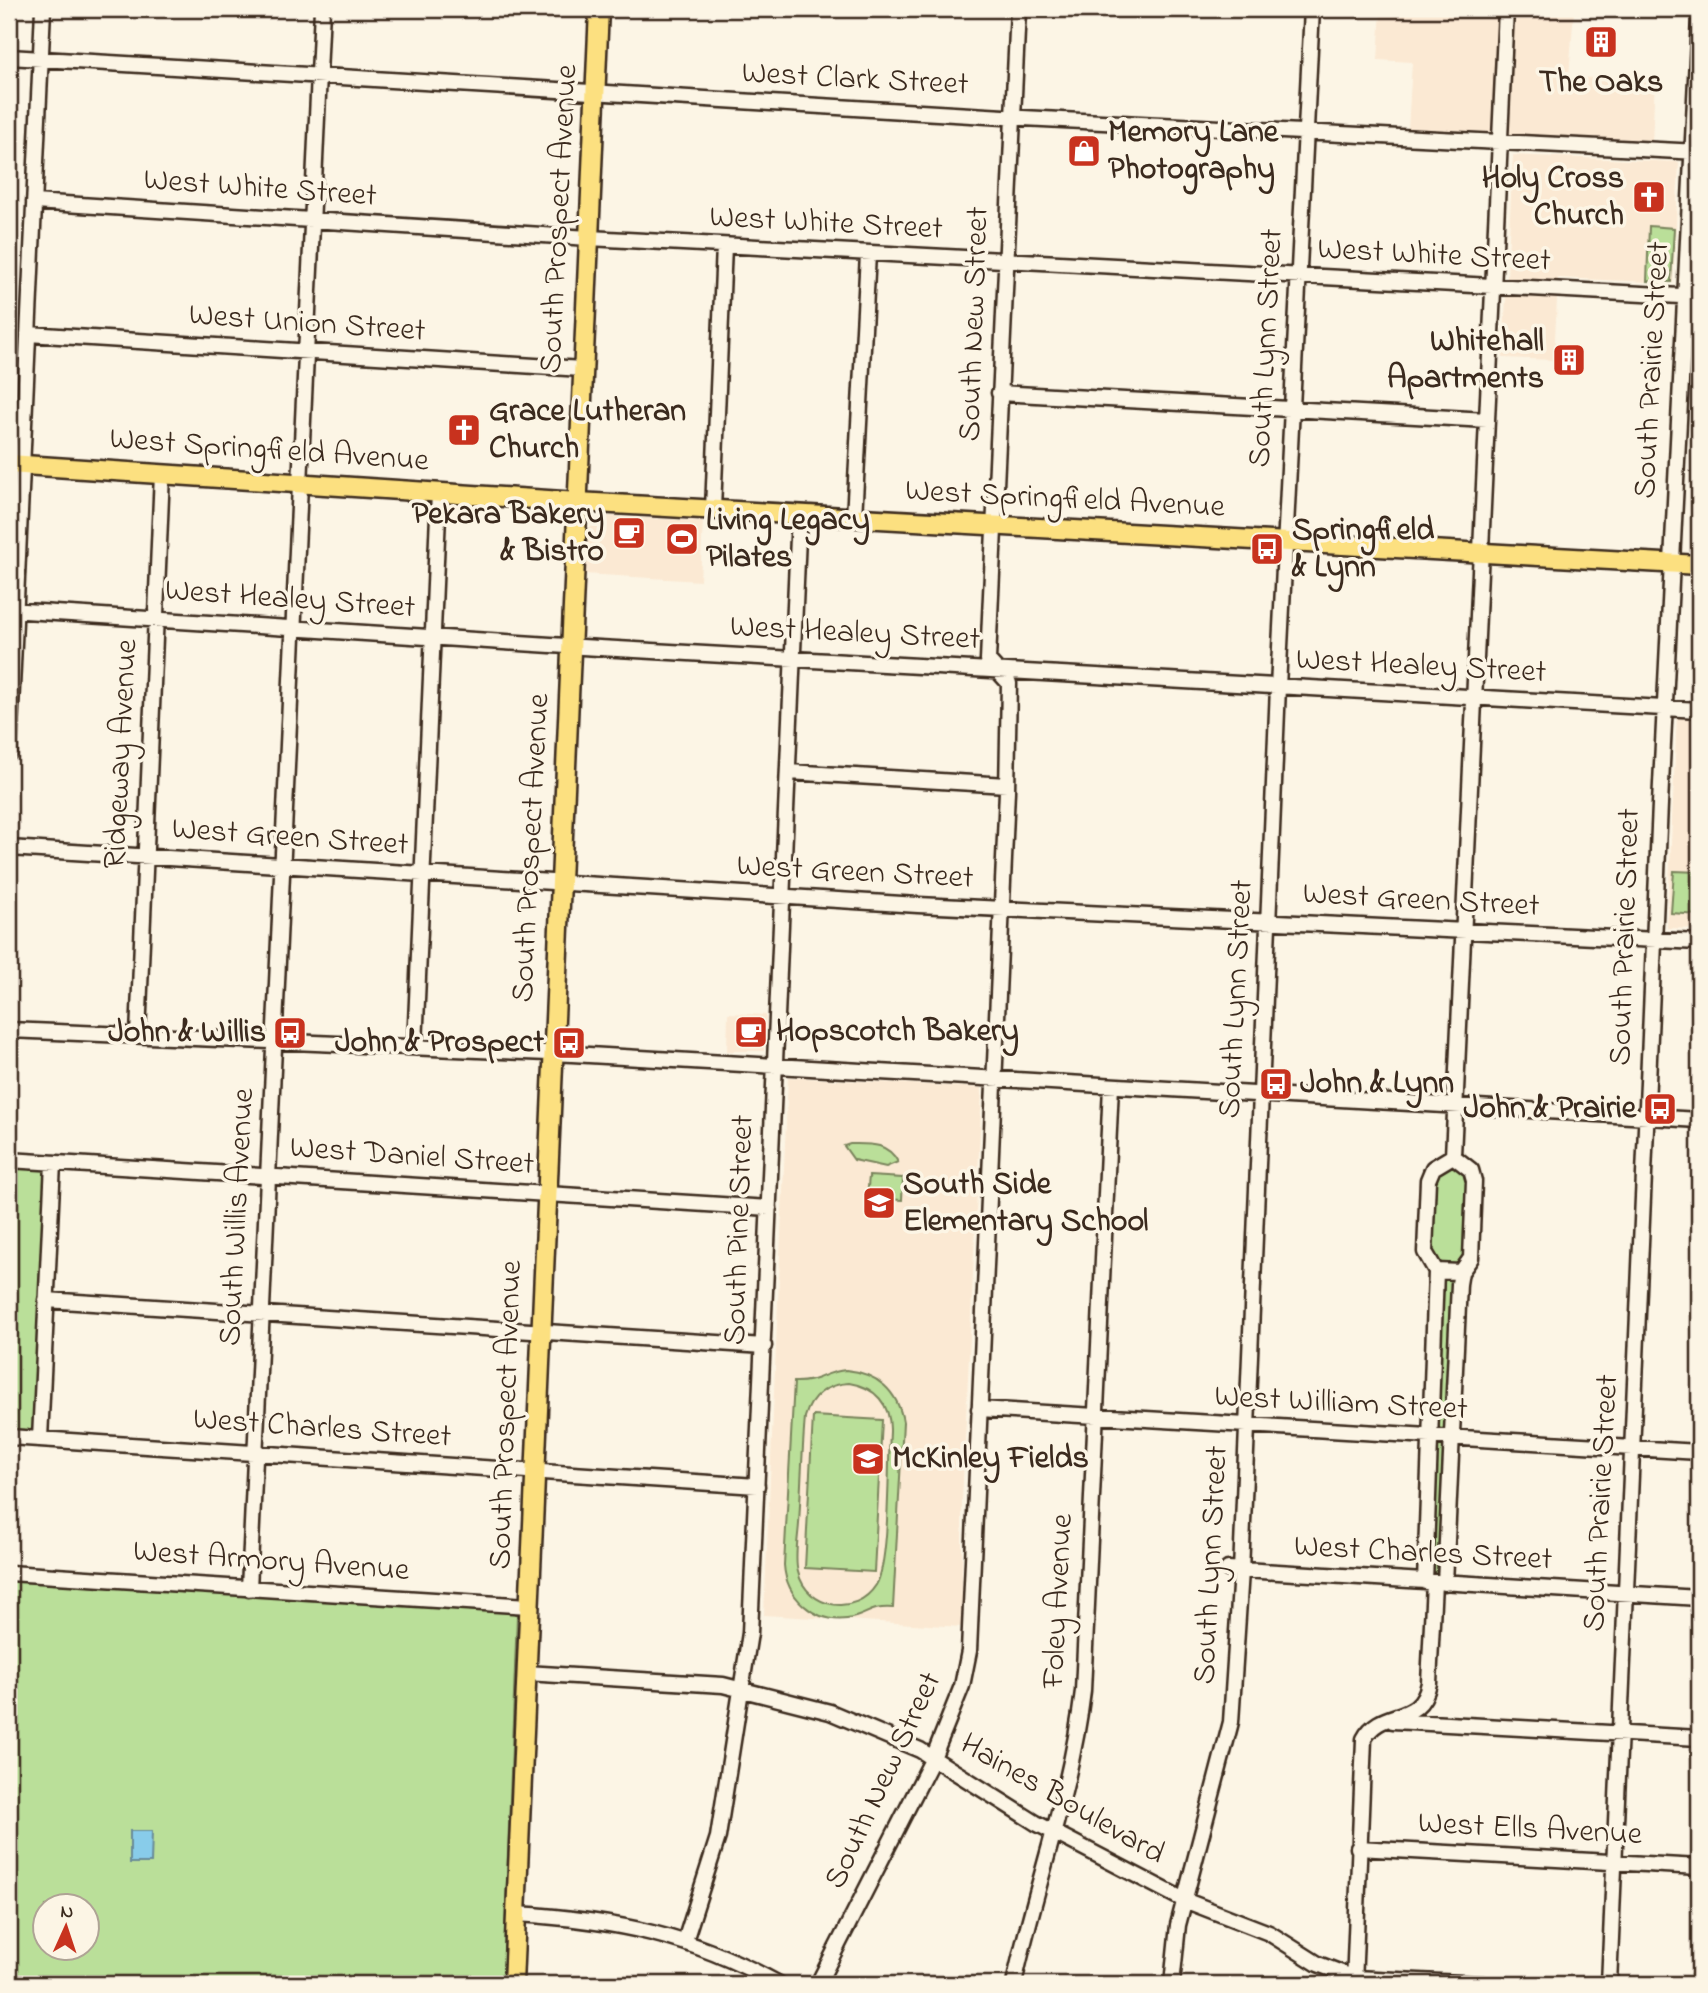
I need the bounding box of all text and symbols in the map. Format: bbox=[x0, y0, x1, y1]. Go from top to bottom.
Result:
building icon: The Oaks bbox=[1582, 23, 1620, 61]
street label: West Clark Street bbox=[740, 51, 970, 109]
place label: The Oaks bbox=[1539, 60, 1663, 107]
street label: South Prospect Avenue bbox=[528, 63, 592, 375]
place label: Memory Lane Photography bbox=[1108, 110, 1280, 195]
shop icon: Memory Lane Photography bbox=[1065, 132, 1103, 170]
place label: Holy Cross Church bbox=[1482, 156, 1624, 240]
street label: West White Street bbox=[142, 157, 378, 221]
church icon: Holy Cross Church bbox=[1630, 178, 1668, 216]
street label: West White Street bbox=[708, 194, 944, 254]
street label: South New Street bbox=[947, 206, 1003, 442]
street label: West White Street bbox=[1316, 226, 1552, 286]
street label: South Lynn Street bbox=[1237, 227, 1297, 469]
street label: South Prairie Street bbox=[1623, 240, 1683, 500]
street label: West Union Street bbox=[187, 292, 427, 356]
place label: Whitehall Apartments bbox=[1387, 319, 1544, 403]
building icon: Whitehall Apartments bbox=[1550, 341, 1588, 379]
place label: Grace Lutheran Church bbox=[489, 389, 686, 473]
church icon: Grace Lutheran Church bbox=[445, 411, 483, 449]
street label: West Springfield Avenue bbox=[108, 416, 431, 486]
street label: West Springfield Avenue bbox=[904, 468, 1227, 532]
place label: Pekara Bakery & Bistro bbox=[412, 492, 604, 576]
place label: Living Legacy Pilates bbox=[706, 498, 870, 582]
place label: Springfield & Lynn bbox=[1291, 508, 1434, 593]
cafe icon: Pekara Bakery & Bistro bbox=[610, 514, 648, 552]
sports icon: Living Legacy Pilates bbox=[663, 520, 701, 558]
bus stop icon: Springfield & Lynn bbox=[1248, 530, 1286, 568]
street label: West Healey Street bbox=[163, 568, 417, 632]
street label: West Healey Street bbox=[729, 604, 982, 664]
street label: Ridgeway Avenue bbox=[93, 637, 152, 870]
street label: West Healey Street bbox=[1295, 637, 1548, 697]
street label: South Prospect Avenue bbox=[500, 692, 564, 1004]
street label: West Green Street bbox=[170, 806, 410, 870]
street label: South Prairie Street bbox=[1598, 807, 1654, 1067]
street label: West Green Street bbox=[735, 843, 975, 903]
street label: West Green Street bbox=[1301, 871, 1541, 931]
street label: South Lynn Street bbox=[1207, 878, 1267, 1120]
place label: Hopscotch Bakery bbox=[776, 1009, 1019, 1057]
place label: John & Willis bbox=[108, 1010, 266, 1057]
cafe icon: Hopscotch Bakery bbox=[732, 1013, 770, 1051]
bus stop icon: John & Willis bbox=[271, 1014, 309, 1052]
place label: John & Prospect bbox=[335, 1020, 544, 1067]
bus stop icon: John & Prospect bbox=[550, 1024, 588, 1062]
place label: John & Lynn bbox=[1300, 1061, 1454, 1109]
bus stop icon: John & Lynn bbox=[1257, 1065, 1295, 1103]
street label: South Willis Avenue bbox=[208, 1086, 268, 1347]
place label: John & Prairie bbox=[1464, 1086, 1638, 1133]
bus stop icon: John & Prairie bbox=[1641, 1090, 1679, 1128]
street label: South Pine Street bbox=[712, 1114, 768, 1346]
street label: West Daniel Street bbox=[288, 1125, 536, 1189]
place label: South Side Elementary School bbox=[903, 1162, 1148, 1247]
school or university icon: South Side Elementary School bbox=[860, 1184, 898, 1222]
street label: South Prospect Avenue bbox=[478, 1259, 536, 1570]
street label: South Prairie Street bbox=[1572, 1373, 1632, 1633]
street label: West William Street bbox=[1213, 1374, 1469, 1434]
street label: West Charles Street bbox=[191, 1397, 453, 1461]
place label: McKinley Fields bbox=[892, 1436, 1089, 1484]
school or university icon: McKinley Fields bbox=[849, 1440, 887, 1478]
street label: South Lynn Street bbox=[1182, 1444, 1242, 1686]
street label: Foley Avenue bbox=[1031, 1512, 1087, 1690]
street label: West Charles Street bbox=[1293, 1524, 1554, 1584]
street label: West Armory Avenue bbox=[131, 1529, 411, 1595]
street label: South New Street bbox=[813, 1664, 955, 1897]
street label: Haines Boulevard bbox=[951, 1722, 1173, 1878]
street label: West Ells Avenue bbox=[1417, 1801, 1644, 1859]
north arrow bbox=[32, 1892, 102, 1962]
text: N bbox=[60, 1899, 74, 1926]

